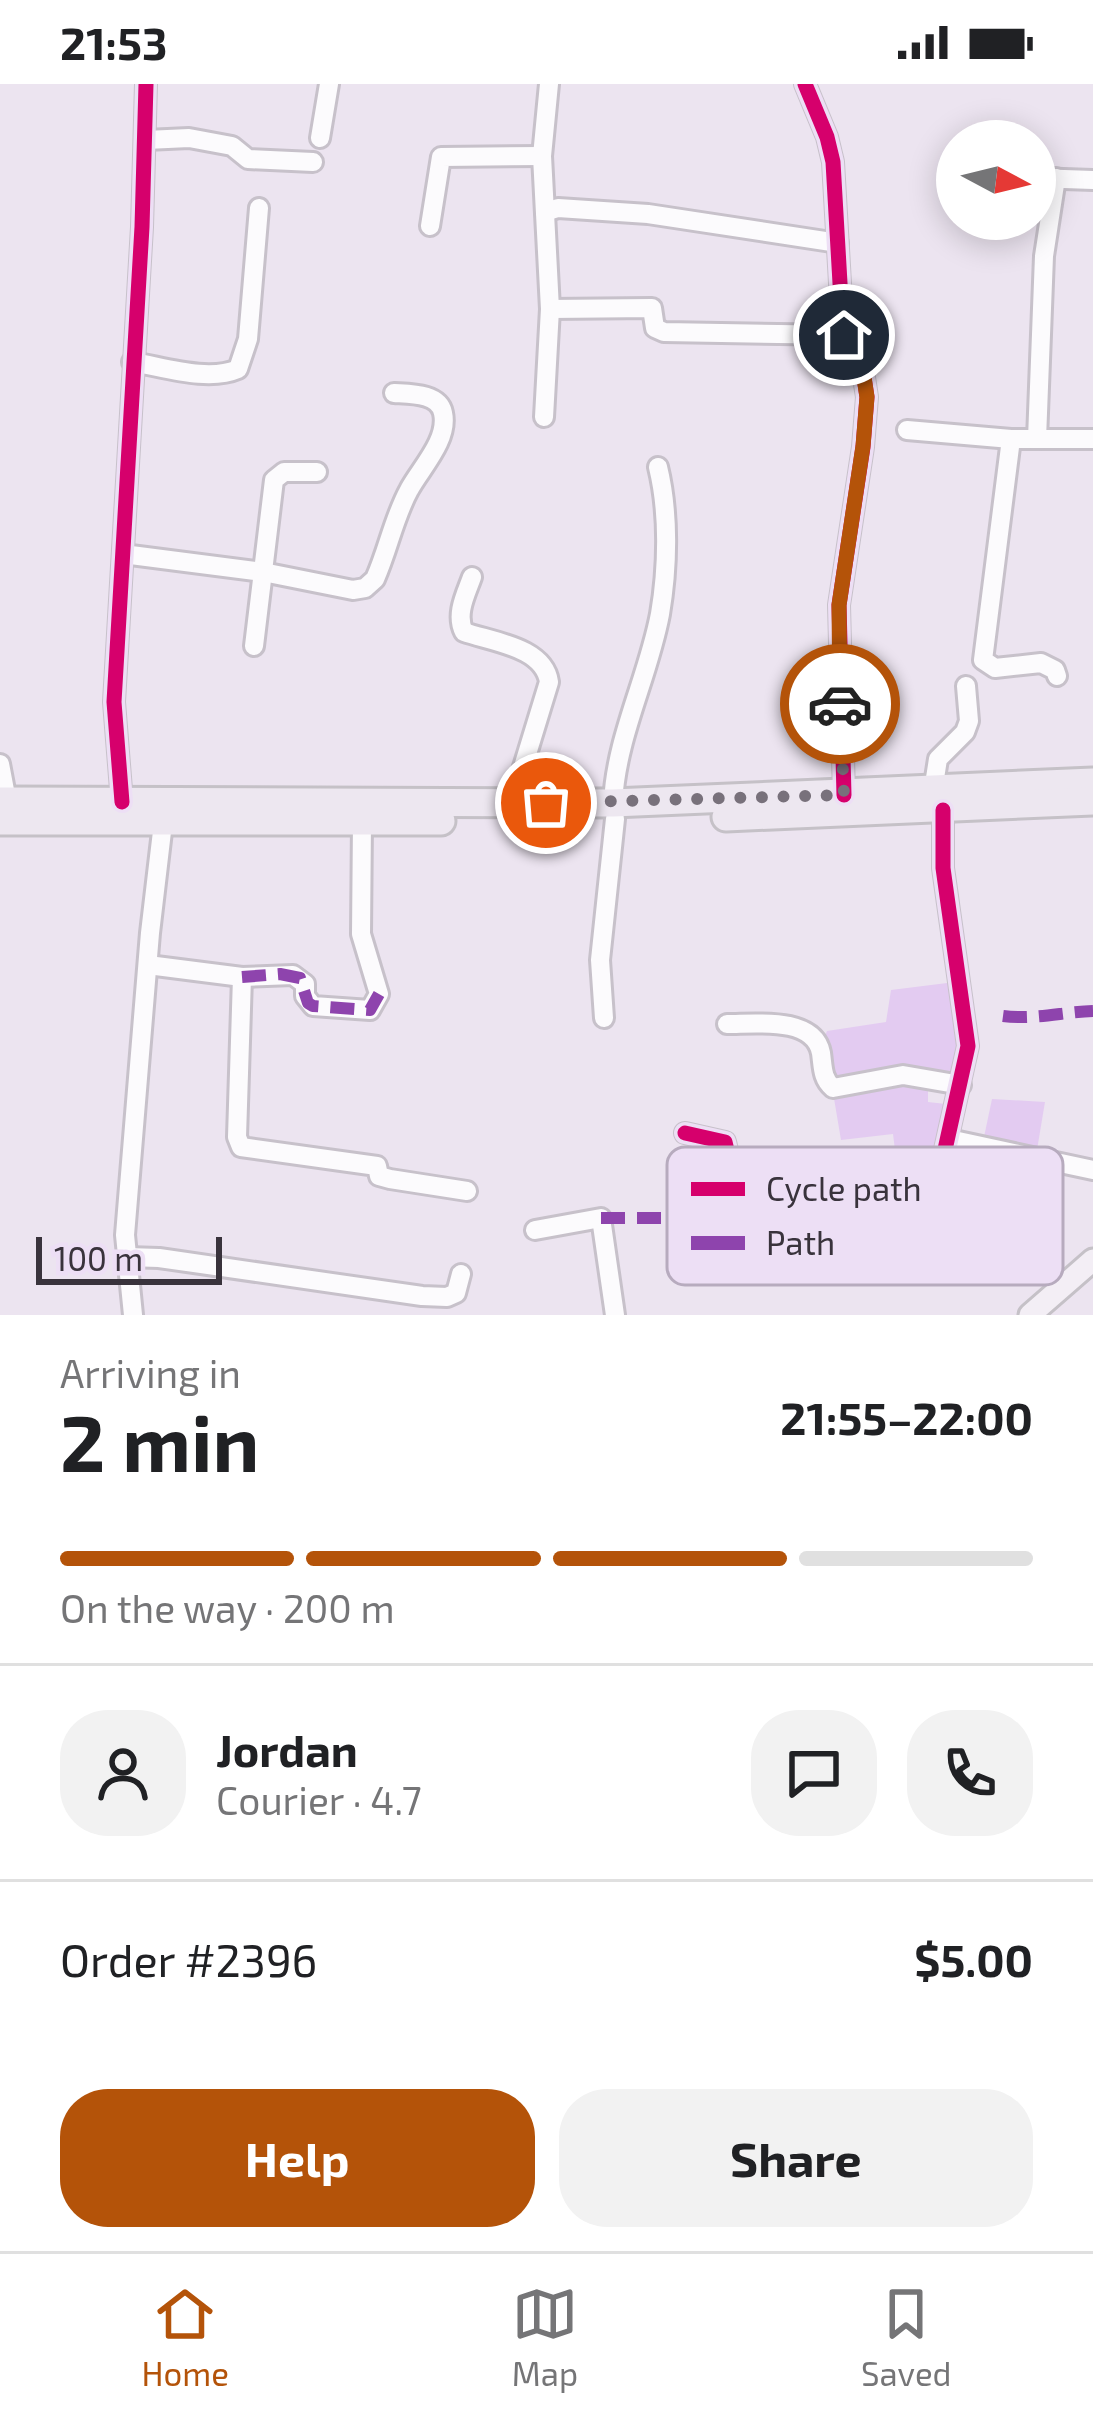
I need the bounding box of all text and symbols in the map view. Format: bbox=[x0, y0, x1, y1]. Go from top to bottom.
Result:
text: 21:53 bbox=[60, 15, 168, 69]
north arrow bbox=[936, 120, 1056, 240]
map controls bbox=[936, 120, 1056, 240]
pin bbox=[793, 284, 895, 386]
icon: home bbox=[811, 302, 877, 368]
courier bbox=[780, 644, 900, 764]
icon: car bbox=[807, 671, 873, 737]
pin bbox=[495, 752, 597, 854]
icon: bag bbox=[513, 770, 579, 836]
legend bbox=[667, 1147, 1063, 1285]
text: Cycle path bbox=[766, 1168, 922, 1208]
text: Path bbox=[766, 1222, 835, 1262]
scale bar bbox=[36, 1231, 222, 1284]
text: 100 m bbox=[54, 1238, 143, 1278]
text: Arriving in bbox=[60, 1349, 241, 1396]
text: 21:55–22:00 bbox=[780, 1390, 1033, 1444]
text: 2 min bbox=[60, 1394, 259, 1488]
text: On the way · 200 m bbox=[60, 1584, 395, 1631]
button: person bbox=[60, 1710, 186, 1836]
button: chat bbox=[751, 1710, 877, 1836]
button: phone bbox=[907, 1710, 1033, 1836]
text: Jordan bbox=[216, 1722, 358, 1776]
text: Courier · 4.7 bbox=[216, 1776, 422, 1823]
text: Order #2396 bbox=[60, 1932, 317, 1986]
text: $5.00 bbox=[914, 1932, 1033, 1986]
button: Help bbox=[60, 2089, 535, 2227]
button: Share bbox=[559, 2089, 1033, 2227]
tab: Home bbox=[141, 2281, 229, 2393]
tab: Map bbox=[512, 2281, 578, 2393]
tab: Saved bbox=[861, 2281, 952, 2393]

